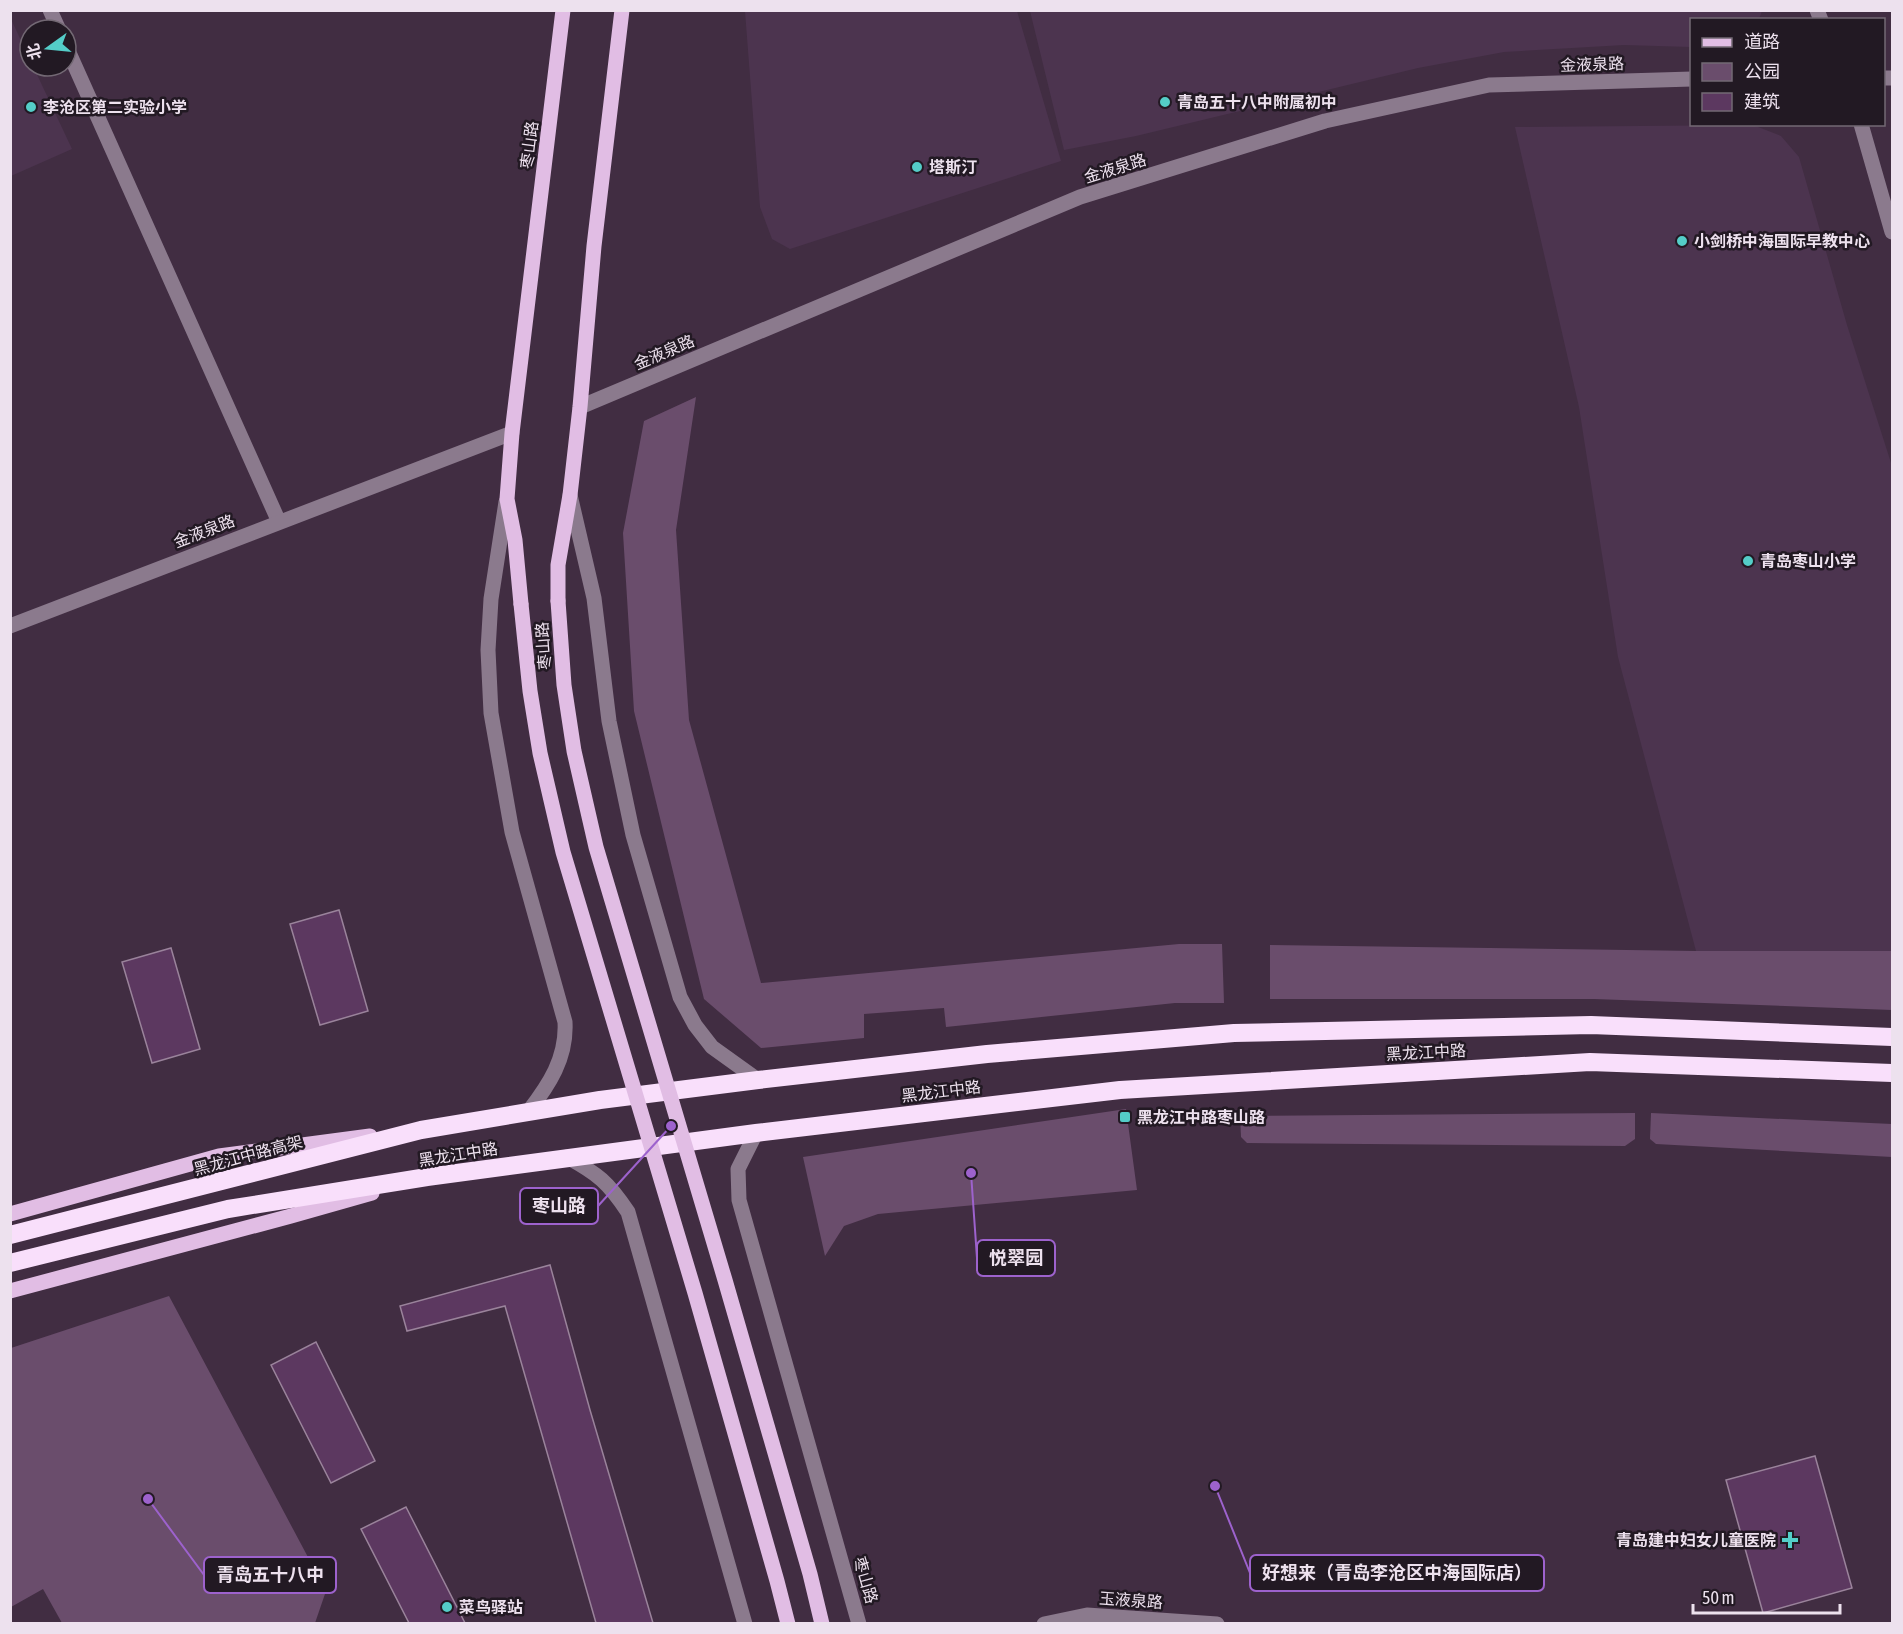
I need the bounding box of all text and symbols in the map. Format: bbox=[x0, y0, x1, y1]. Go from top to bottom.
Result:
north arrow bbox=[18, 18, 78, 78]
legend bbox=[1690, 18, 1885, 126]
text: 道路 bbox=[1744, 31, 1780, 52]
text: 北 bbox=[23, 42, 44, 62]
street label: 金液泉路 bbox=[1560, 54, 1624, 74]
text: 公园 bbox=[1744, 61, 1780, 82]
text: 建筑 bbox=[1744, 91, 1780, 112]
place label: 青岛五十八中附属初中 bbox=[1177, 93, 1337, 111]
marker: 青岛五十八中附属初中 bbox=[1158, 95, 1172, 109]
place label: 李沧区第二实验小学 bbox=[43, 98, 187, 116]
marker: 李沧区第二实验小学 bbox=[24, 100, 38, 114]
street label: 枣山路 bbox=[517, 120, 541, 170]
street label: 金液泉路 bbox=[1082, 150, 1148, 186]
place label: 塔斯汀 bbox=[929, 158, 977, 176]
marker: 塔斯汀 bbox=[910, 160, 924, 174]
place label: 小剑桥中海国际早教中心 bbox=[1694, 232, 1870, 250]
marker: 小剑桥中海国际早教中心 bbox=[1675, 234, 1689, 248]
street label: 金液泉路 bbox=[631, 331, 697, 373]
street label: 金液泉路 bbox=[171, 511, 237, 551]
place label: 青岛枣山小学 bbox=[1760, 552, 1856, 570]
marker: 青岛枣山小学 bbox=[1741, 554, 1755, 568]
street label: 枣山路 bbox=[532, 621, 554, 671]
street label: 黑龙江中路 bbox=[1386, 1041, 1466, 1063]
street label: 黑龙江中路 bbox=[900, 1077, 982, 1105]
place label: 黑龙江中路枣山路 bbox=[1137, 1108, 1265, 1126]
marker: 黑龙江中路枣山路 bbox=[1118, 1110, 1132, 1124]
street label: 黑龙江中路高架 bbox=[192, 1132, 304, 1178]
street label: 黑龙江中路 bbox=[417, 1139, 499, 1169]
callout: 枣山路 bbox=[520, 1188, 598, 1224]
text: 枣山路 bbox=[532, 1195, 586, 1216]
callout: 悦翠园 bbox=[977, 1240, 1055, 1276]
text: 悦翠园 bbox=[989, 1247, 1043, 1268]
place label: 青岛建中妇女儿童医院 bbox=[1616, 1531, 1776, 1549]
marker: 青岛建中妇女儿童医院 bbox=[1781, 1531, 1799, 1549]
street label: 枣山路 bbox=[851, 1554, 881, 1606]
callout: 好想来（青岛李沧区中海国际店） bbox=[1250, 1555, 1544, 1591]
callout: 青岛五十八中 bbox=[204, 1557, 336, 1593]
text: 好想来（青岛李沧区中海国际店） bbox=[1262, 1562, 1532, 1583]
text: 青岛五十八中 bbox=[216, 1564, 324, 1585]
scale bar bbox=[1693, 1577, 1840, 1615]
text: 50 m bbox=[1702, 1587, 1734, 1608]
street label: 玉液泉路 bbox=[1098, 1589, 1164, 1611]
place label: 菜鸟驿站 bbox=[459, 1598, 523, 1616]
marker: 菜鸟驿站 bbox=[440, 1600, 454, 1614]

